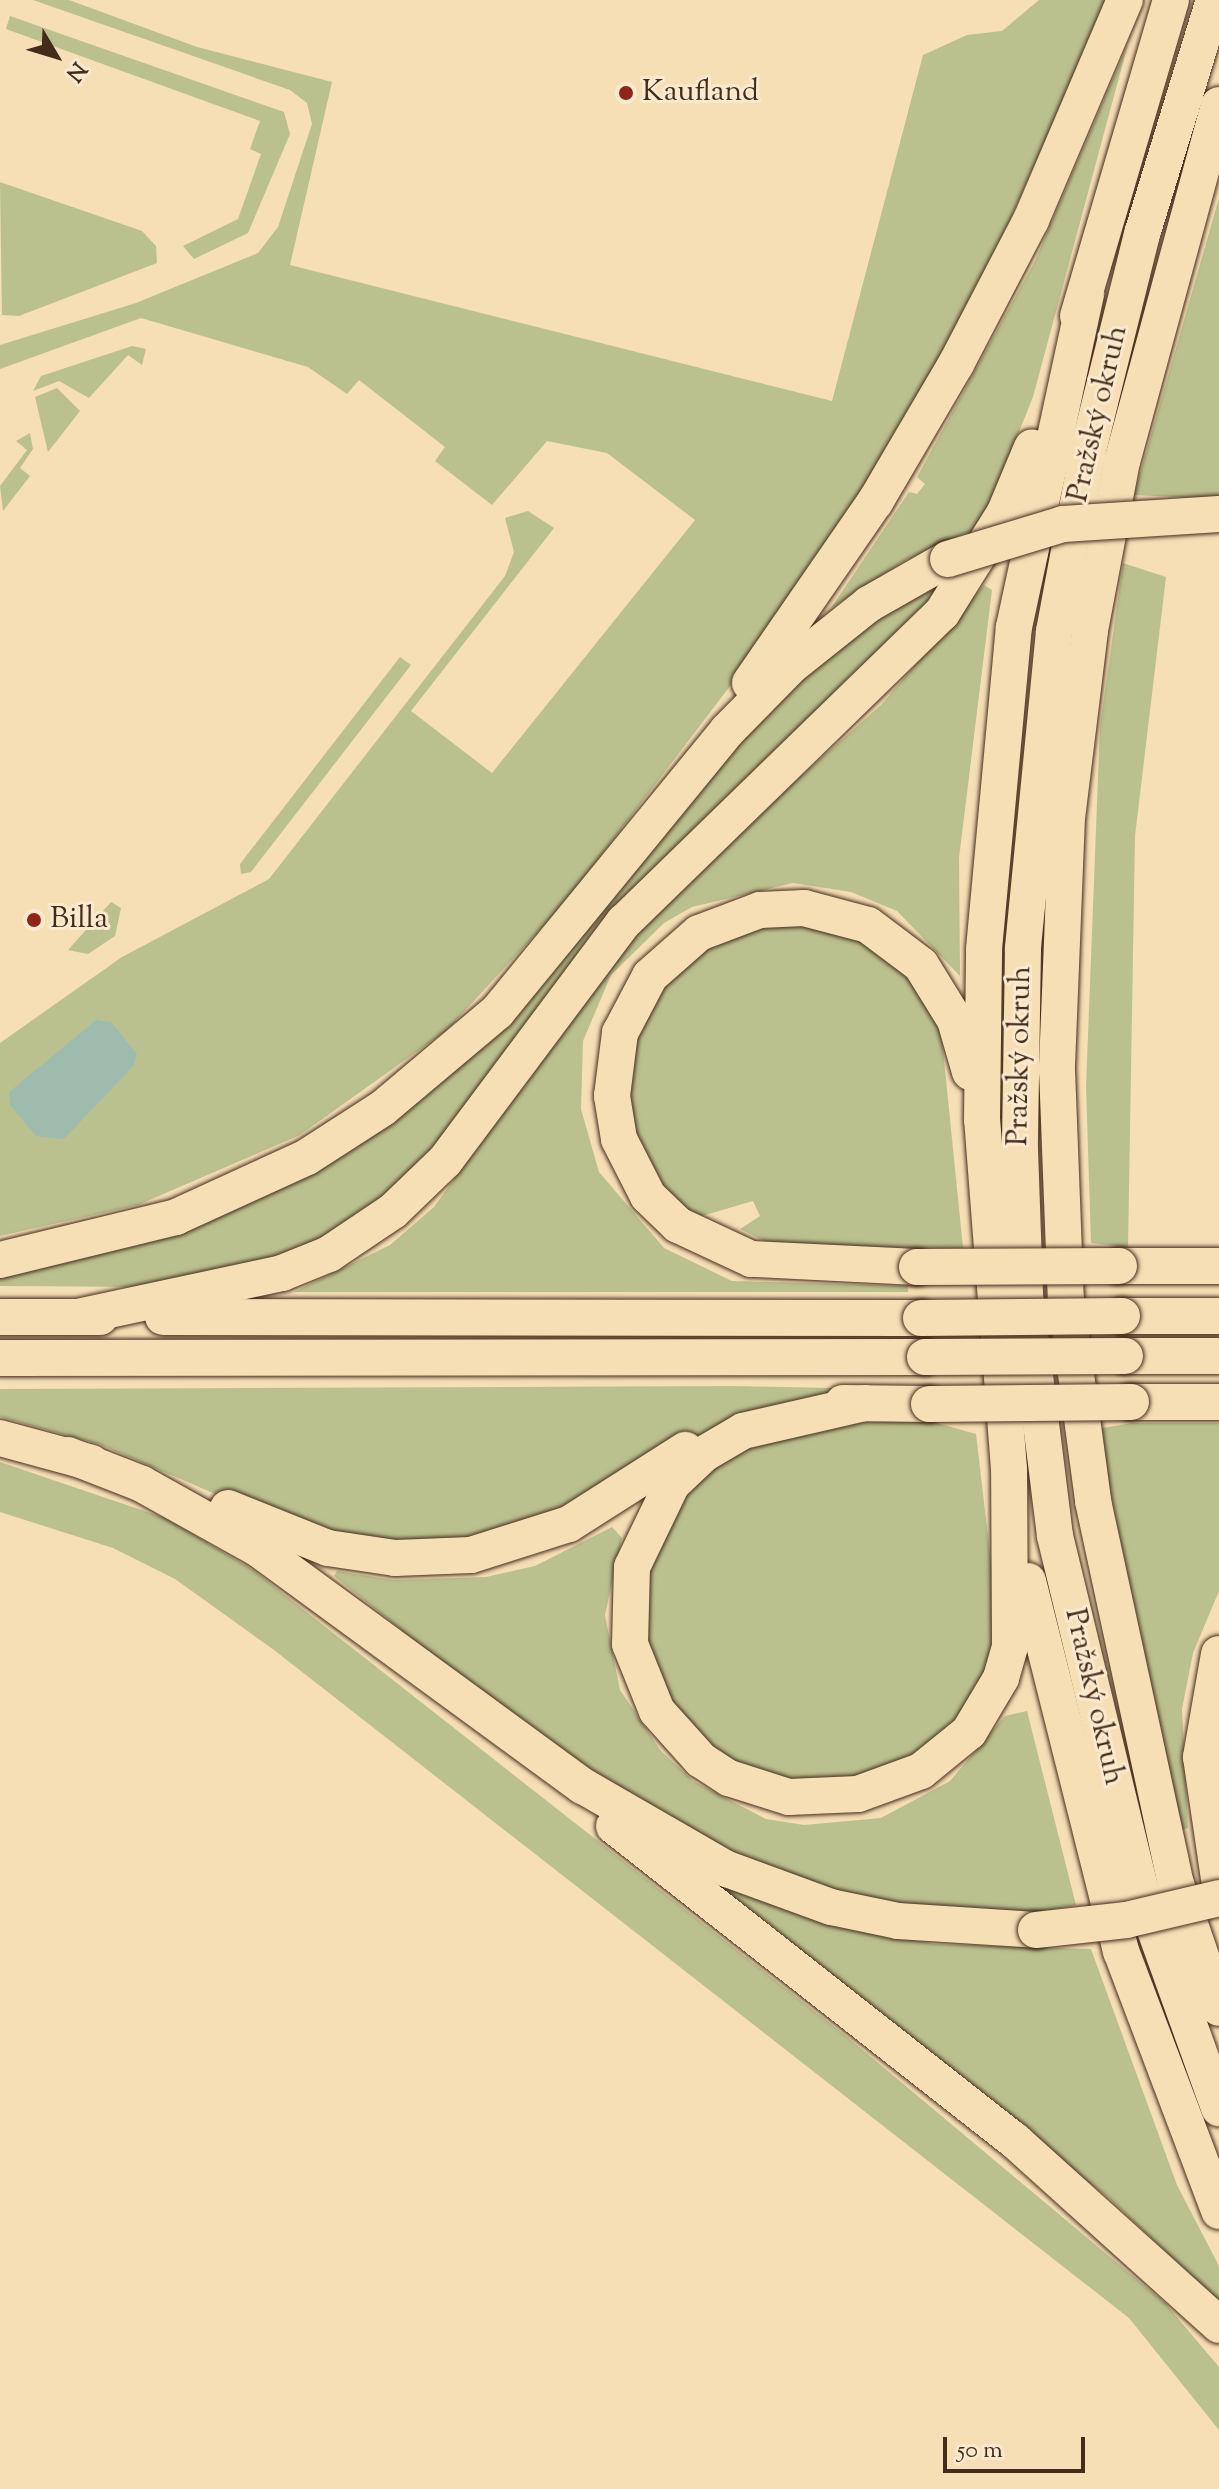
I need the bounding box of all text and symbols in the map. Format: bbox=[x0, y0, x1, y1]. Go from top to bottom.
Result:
north arrow bbox=[16, 16, 96, 96]
text: N bbox=[57, 54, 93, 88]
place label: Kaufland bbox=[642, 75, 759, 111]
marker: Kaufland bbox=[617, 84, 635, 102]
street label: Pražský okruh bbox=[1061, 322, 1137, 506]
place label: Billa bbox=[50, 902, 108, 938]
marker: Billa bbox=[25, 911, 43, 929]
street label: Pražský okruh bbox=[1001, 966, 1041, 1146]
street label: Pražský okruh bbox=[1055, 1605, 1131, 1789]
scale bar bbox=[947, 2421, 1089, 2471]
text: 50 m bbox=[957, 2434, 1003, 2468]

